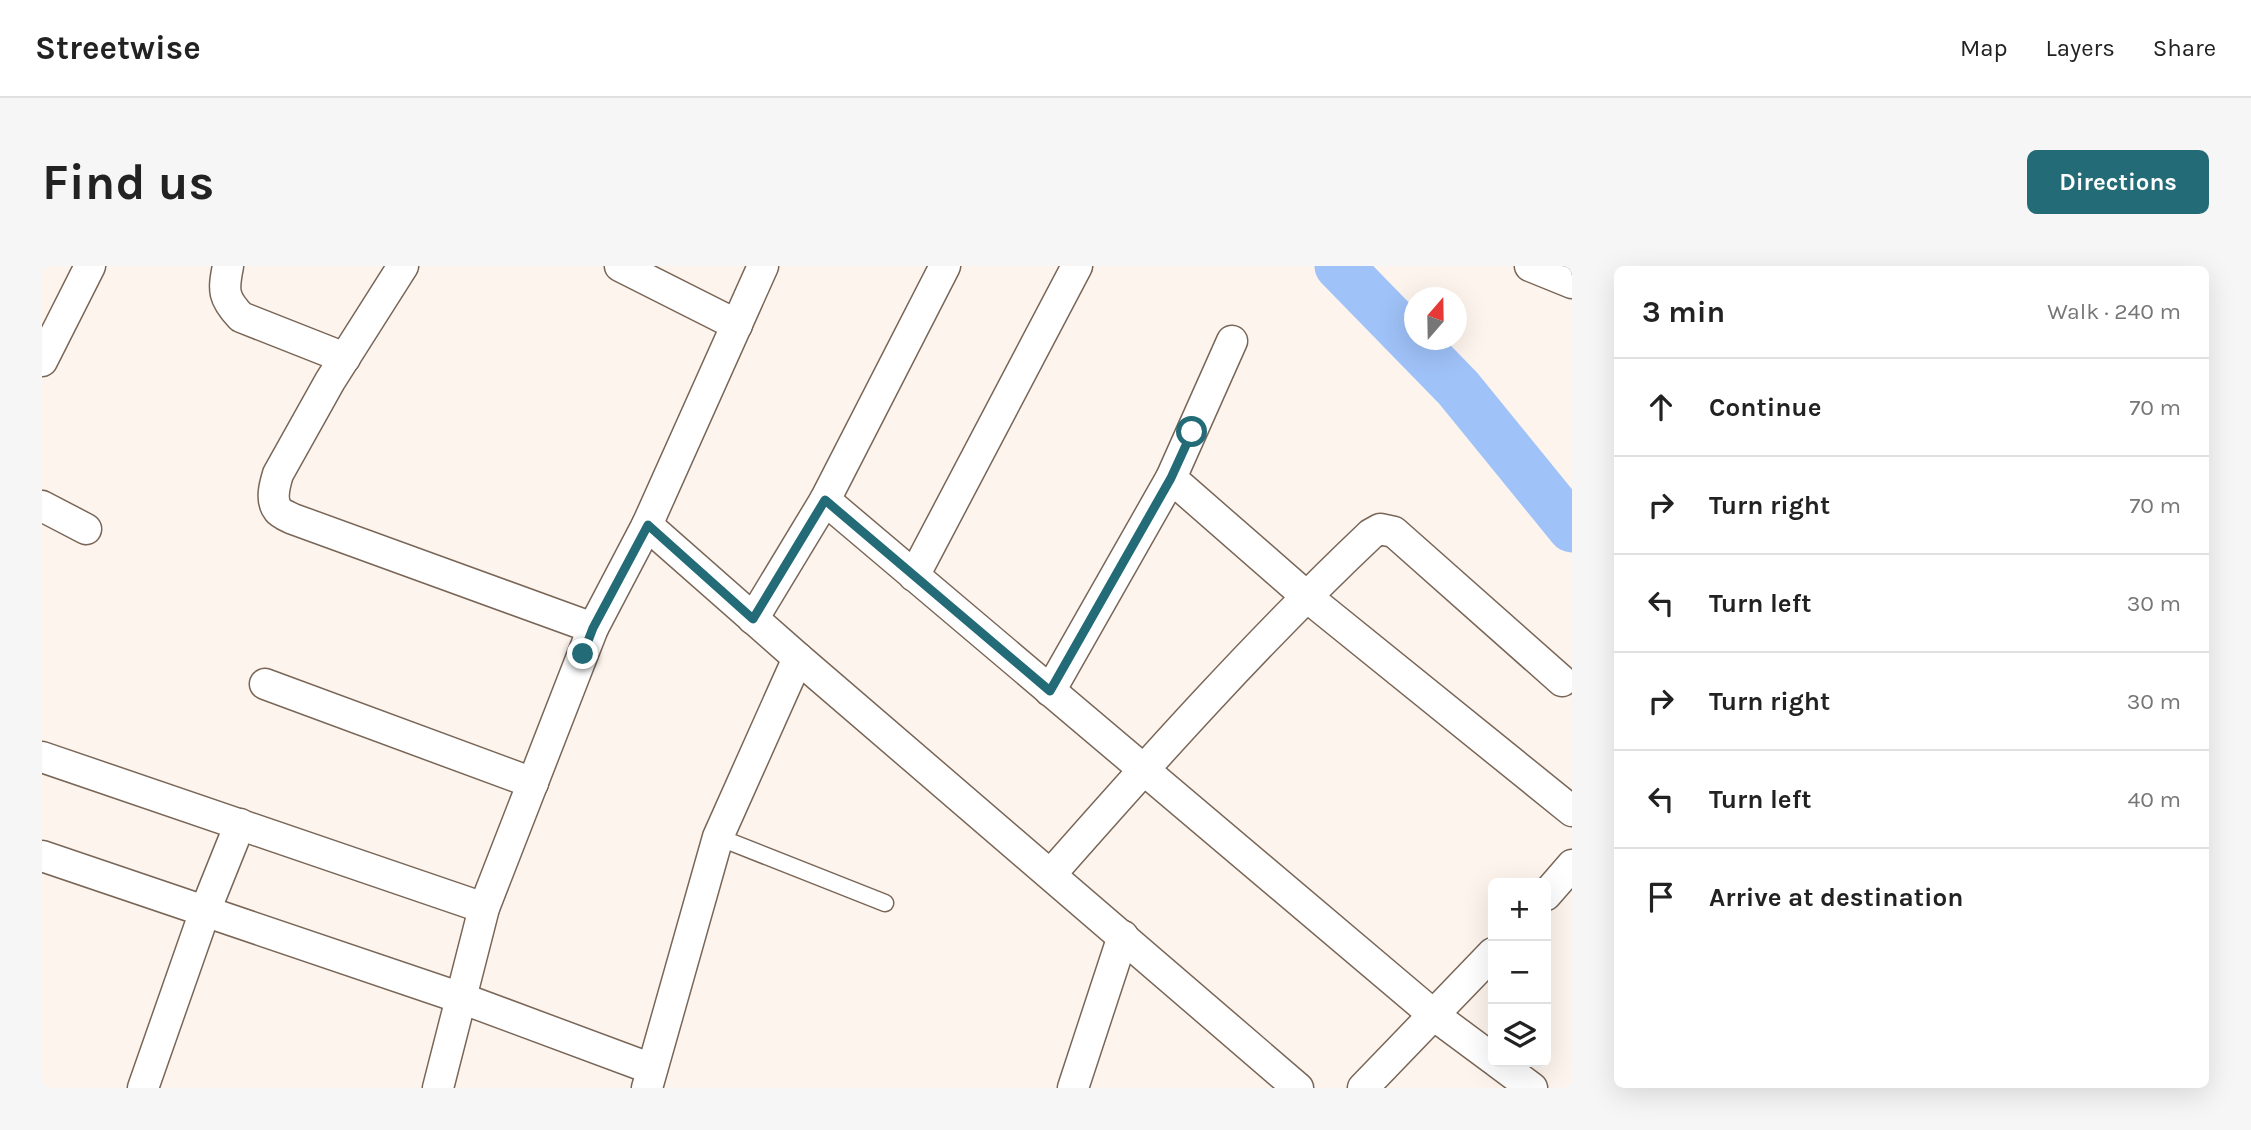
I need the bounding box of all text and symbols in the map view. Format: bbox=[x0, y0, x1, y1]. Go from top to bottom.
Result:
text: Streetwise bbox=[35, 29, 201, 67]
text: Map bbox=[1960, 34, 2008, 62]
text: Layers bbox=[2046, 34, 2115, 62]
text: Share bbox=[2153, 34, 2216, 62]
button: Directions bbox=[2027, 150, 2209, 214]
text: Find us bbox=[42, 154, 214, 211]
north arrow bbox=[1404, 287, 1467, 350]
text: 3 min bbox=[1642, 294, 1725, 330]
text: Walk · 240 m bbox=[2047, 298, 2181, 325]
icon: ahead bbox=[1642, 388, 1680, 426]
text: Continue bbox=[1709, 392, 1821, 423]
text: 70 m bbox=[2130, 394, 2181, 421]
route start bbox=[1176, 416, 1207, 447]
icon: right bbox=[1642, 486, 1680, 524]
text: Turn right bbox=[1709, 490, 1830, 521]
text: 70 m bbox=[2130, 492, 2181, 519]
icon: left bbox=[1642, 584, 1680, 622]
text: Turn left bbox=[1709, 588, 1811, 619]
text: 30 m bbox=[2127, 590, 2181, 617]
route end bbox=[567, 638, 598, 669]
icon: right bbox=[1642, 682, 1680, 720]
text: Turn right bbox=[1709, 686, 1830, 717]
text: 30 m bbox=[2127, 688, 2181, 715]
icon: left bbox=[1642, 780, 1680, 818]
text: Turn left bbox=[1709, 784, 1811, 815]
text: 40 m bbox=[2128, 786, 2181, 813]
map controls bbox=[1488, 878, 1551, 1067]
button: + bbox=[1488, 878, 1551, 941]
icon: arrive bbox=[1642, 878, 1680, 916]
text: Arrive at destination bbox=[1709, 882, 1963, 913]
button: − bbox=[1488, 941, 1551, 1004]
button: layers bbox=[1488, 1004, 1551, 1067]

